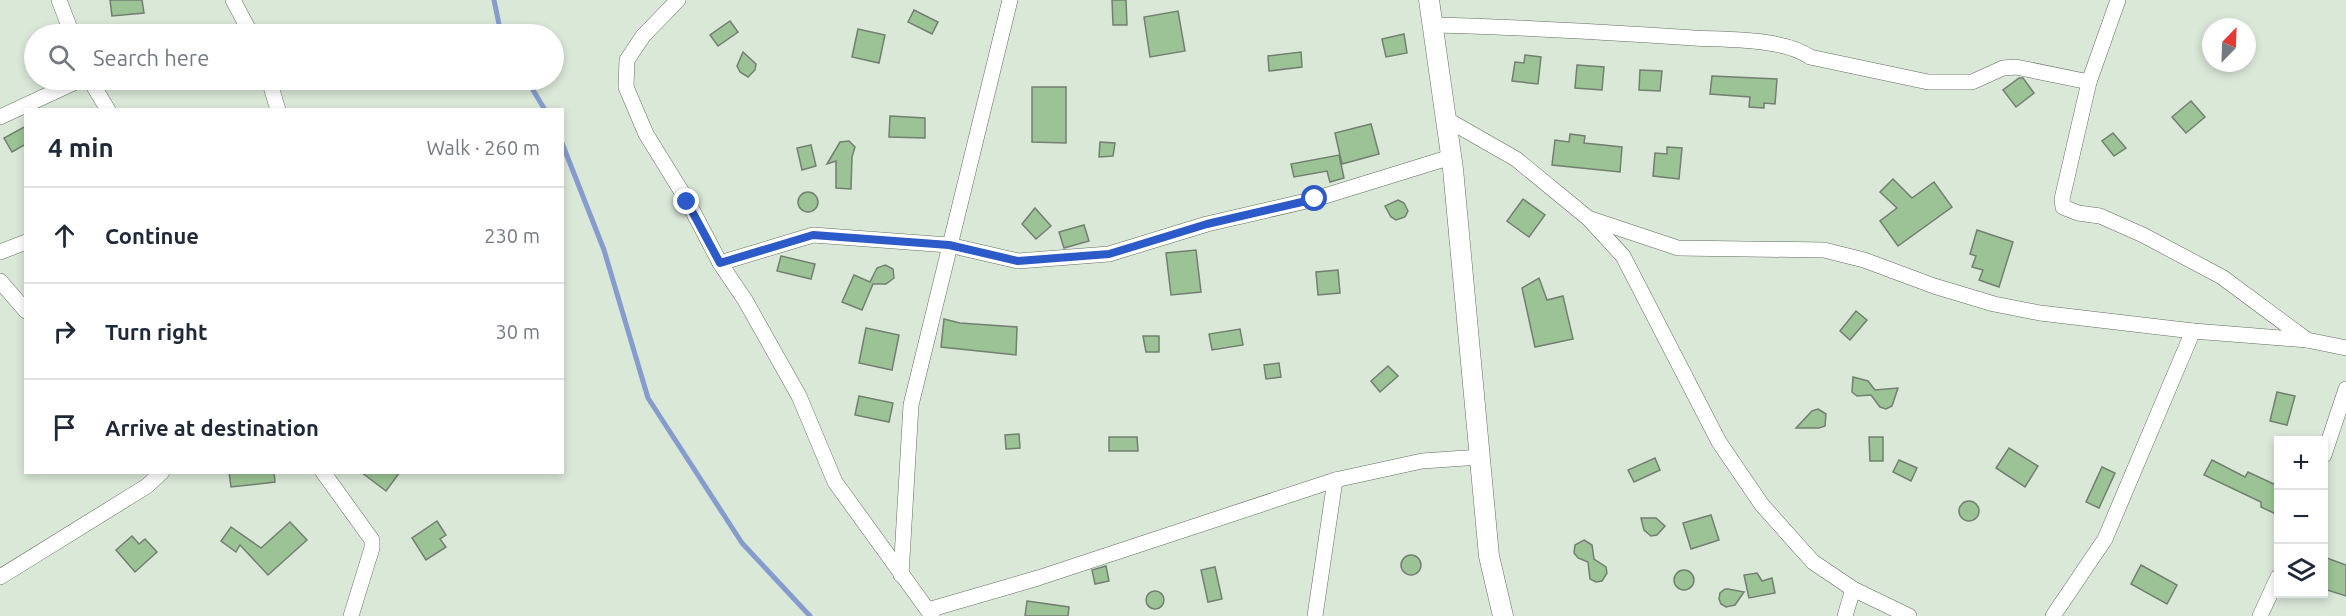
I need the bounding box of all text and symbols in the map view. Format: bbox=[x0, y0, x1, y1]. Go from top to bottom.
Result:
north arrow bbox=[2202, 18, 2256, 72]
search box bbox=[24, 24, 564, 90]
icon: search bbox=[45, 41, 78, 74]
text: Search here bbox=[93, 45, 209, 70]
text: 4 min bbox=[48, 133, 114, 162]
text: Walk · 260 m bbox=[427, 136, 540, 159]
route start bbox=[1301, 185, 1327, 211]
route end bbox=[673, 188, 699, 214]
icon: ahead bbox=[48, 219, 81, 252]
text: Continue bbox=[105, 223, 199, 248]
text: 230 m bbox=[484, 224, 540, 247]
icon: right bbox=[48, 315, 81, 348]
text: Turn right bbox=[105, 319, 207, 344]
text: 30 m bbox=[496, 320, 540, 343]
icon: arrive bbox=[48, 411, 81, 444]
text: Arrive at destination bbox=[105, 415, 319, 440]
map controls bbox=[2274, 436, 2328, 598]
button: + bbox=[2274, 436, 2328, 490]
button: − bbox=[2274, 490, 2328, 544]
button: layers bbox=[2274, 544, 2328, 598]

